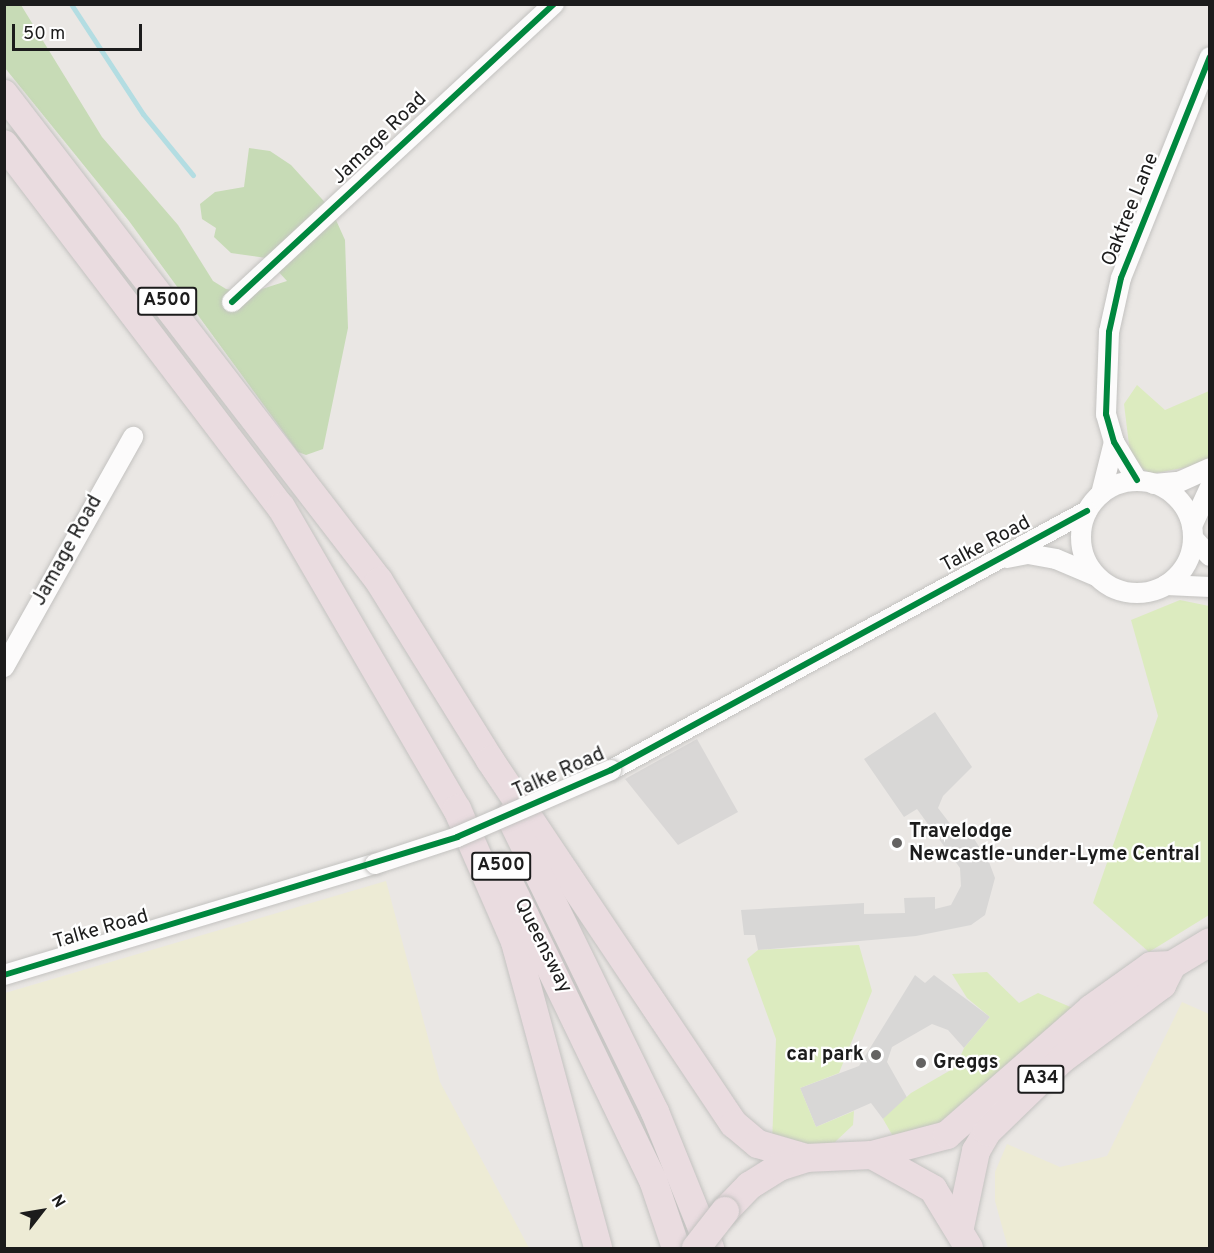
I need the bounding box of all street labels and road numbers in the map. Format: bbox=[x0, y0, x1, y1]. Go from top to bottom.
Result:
street label: Jamage Road bbox=[328, 88, 432, 190]
street label: Oaktree Lane bbox=[1097, 150, 1165, 270]
road number: A500 bbox=[137, 286, 197, 316]
street label: Jamage Road bbox=[28, 492, 108, 610]
street label: Talke Road bbox=[937, 511, 1035, 579]
street label: Talke Road bbox=[509, 743, 609, 805]
road number: A500 bbox=[471, 851, 531, 881]
street label: Queensway bbox=[508, 894, 576, 998]
street label: Talke Road bbox=[51, 905, 151, 955]
road number: A34 bbox=[1017, 1064, 1065, 1094]

